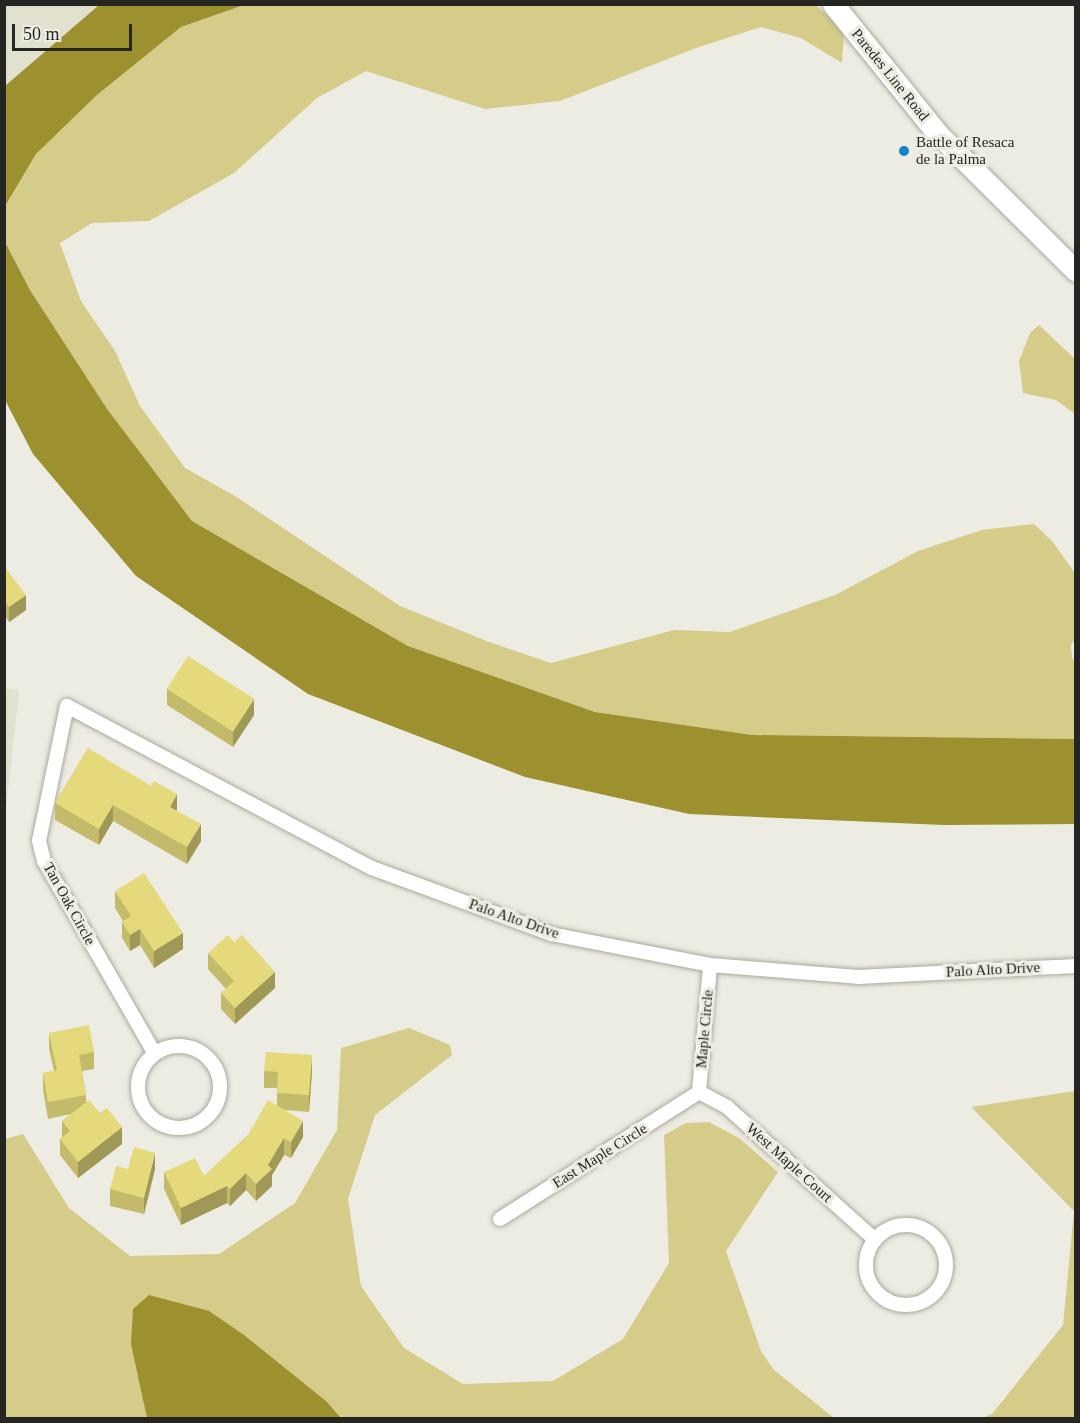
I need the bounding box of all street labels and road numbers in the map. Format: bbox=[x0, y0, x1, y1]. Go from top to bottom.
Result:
street label: Paredes Line Road bbox=[847, 25, 933, 125]
street label: Tan Oak Circle bbox=[39, 860, 99, 948]
street label: Palo Alto Drive bbox=[466, 895, 562, 943]
street label: Palo Alto Drive bbox=[945, 959, 1041, 981]
street label: Maple Circle bbox=[693, 989, 717, 1069]
street label: East Maple Circle bbox=[549, 1120, 651, 1192]
street label: West Maple Court bbox=[742, 1120, 836, 1206]

